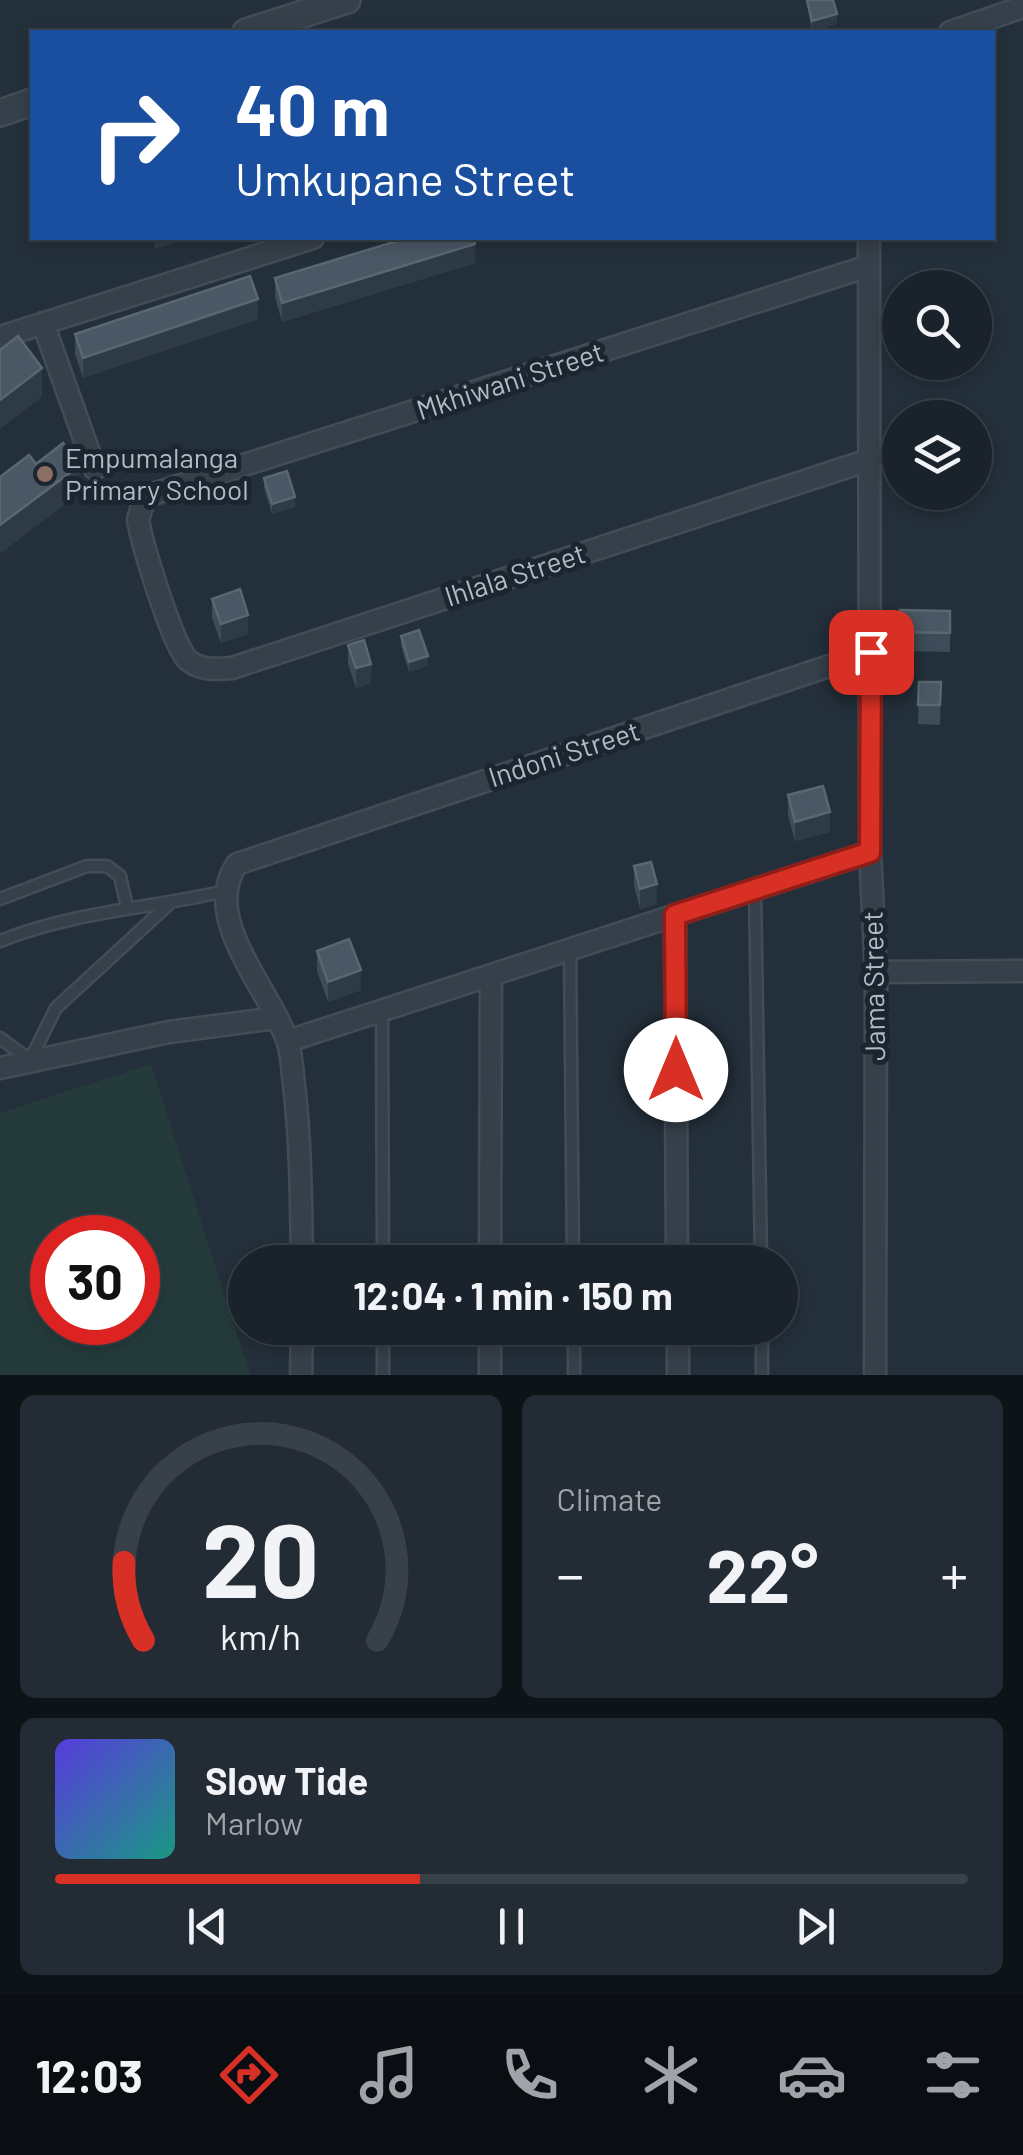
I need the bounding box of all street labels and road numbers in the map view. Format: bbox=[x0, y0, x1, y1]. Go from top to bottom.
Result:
street label: Mkhiwani Street bbox=[412, 334, 608, 426]
street label: Ihlala Street bbox=[440, 535, 589, 613]
street label: Indoni Street bbox=[484, 713, 644, 793]
street label: Jama Street bbox=[855, 911, 891, 1061]

